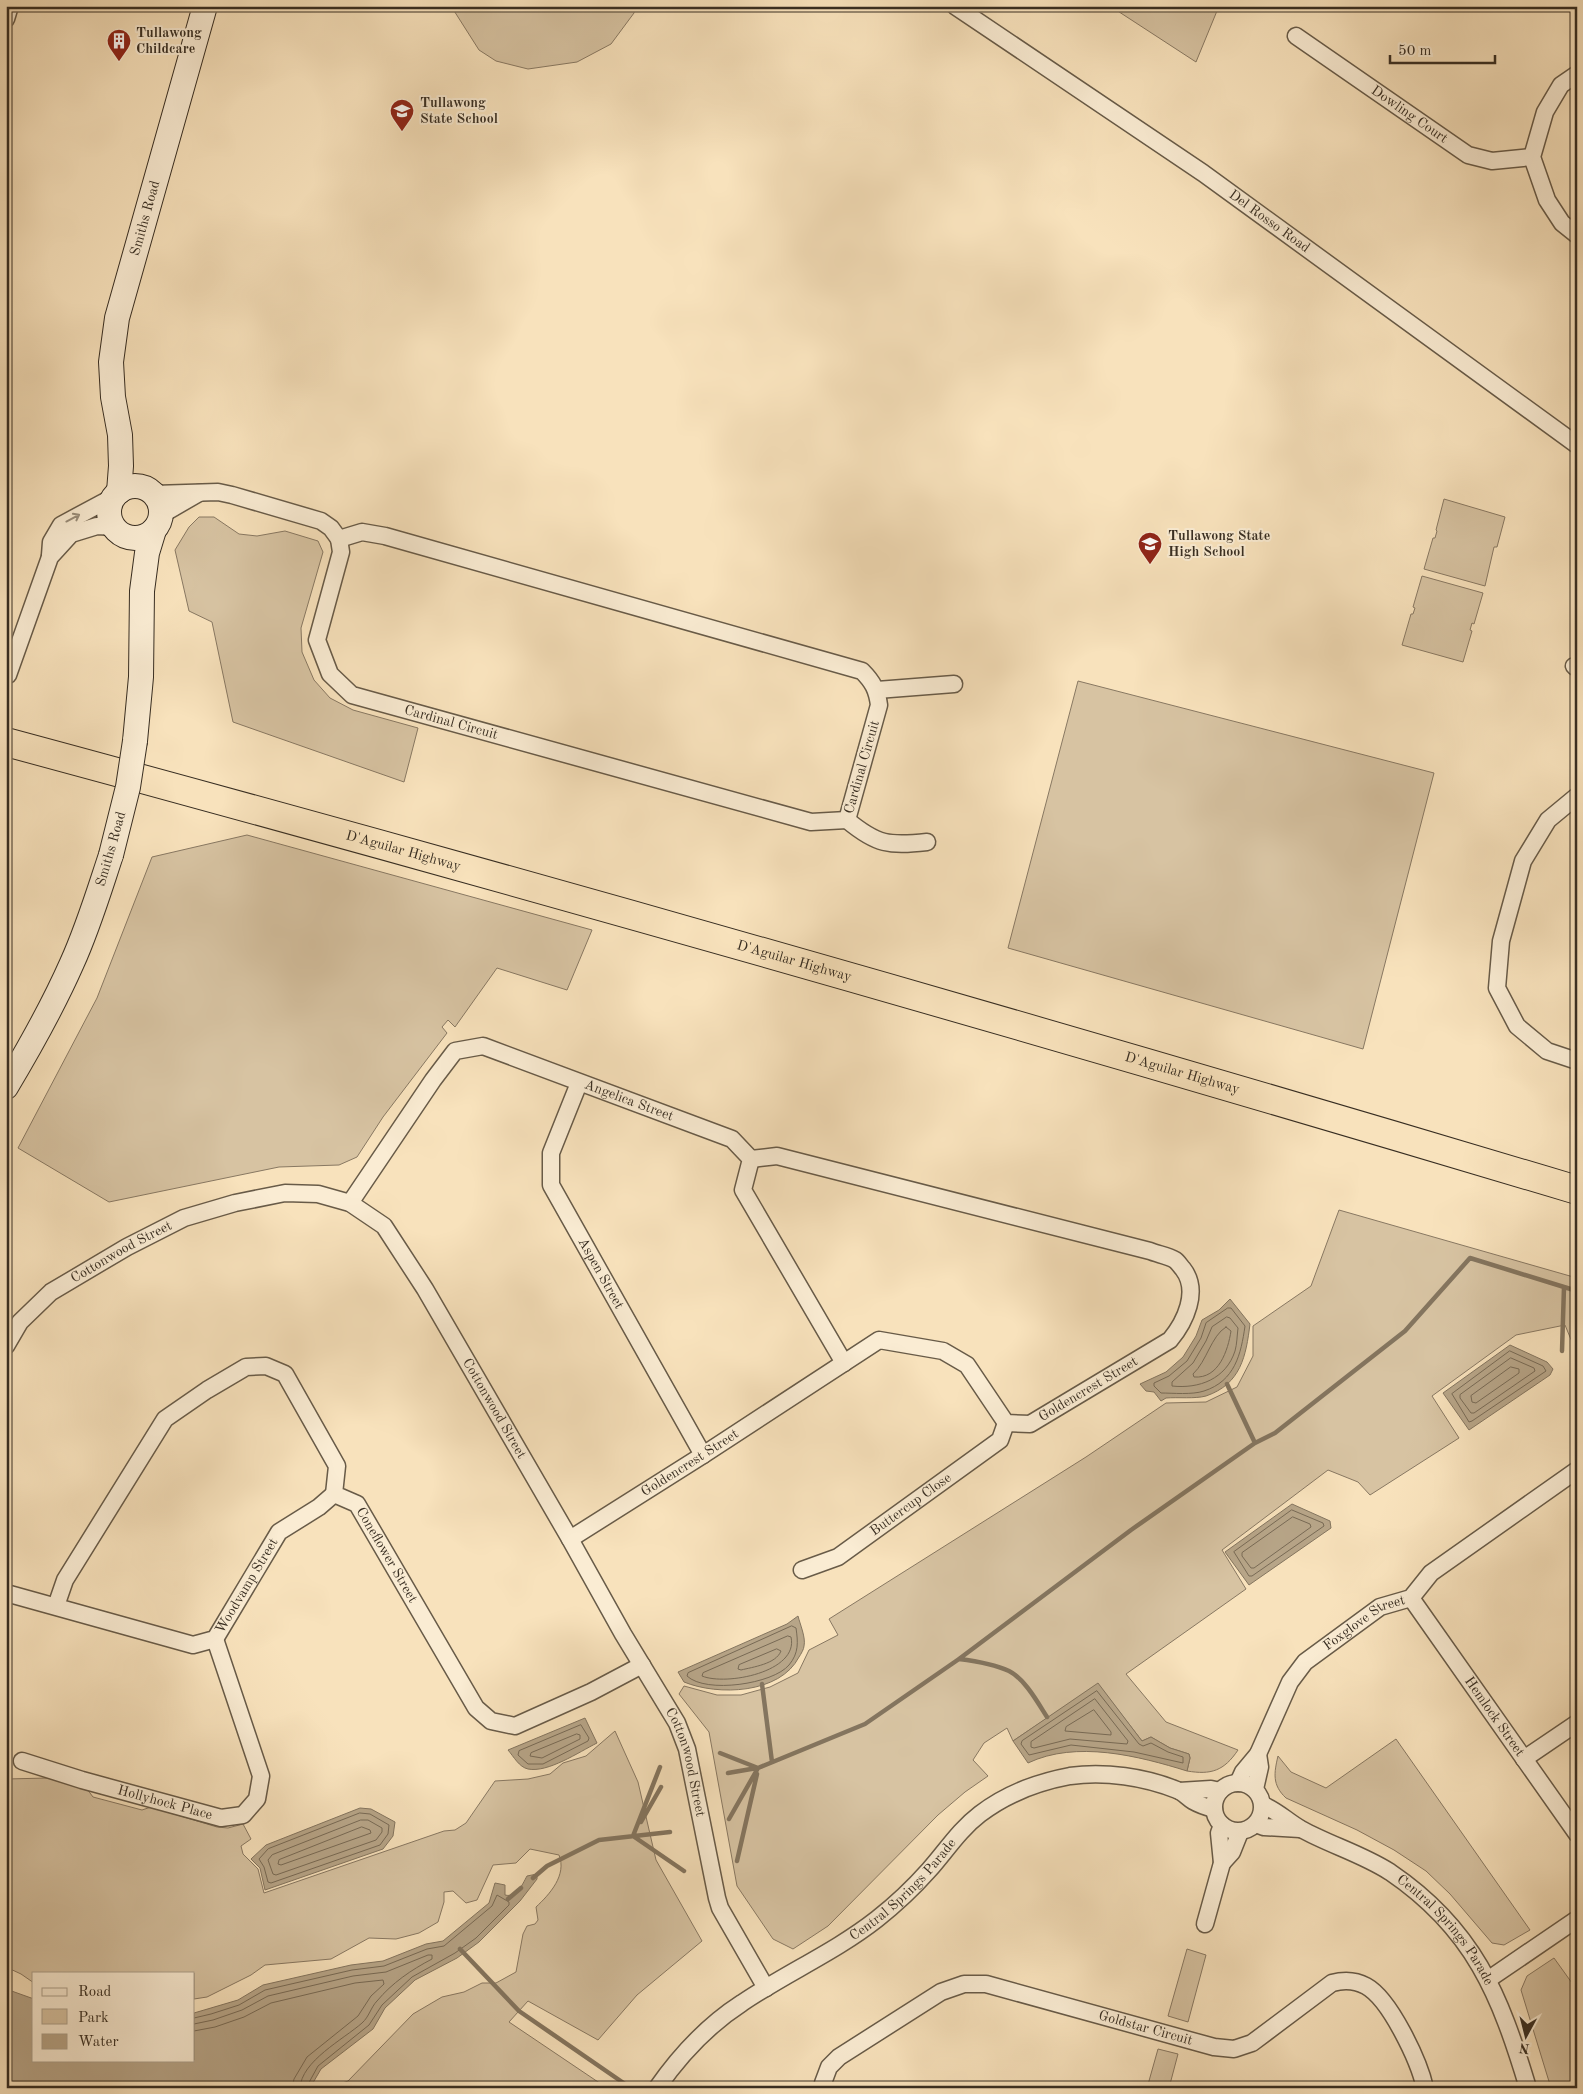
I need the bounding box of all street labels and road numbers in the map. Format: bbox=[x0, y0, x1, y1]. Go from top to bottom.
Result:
street label: Dowling Court bbox=[1369, 83, 1450, 146]
street label: Smiths Road bbox=[128, 179, 162, 257]
street label: Del Rosso Road bbox=[1226, 187, 1312, 255]
street label: Cardinal Circuit bbox=[403, 703, 500, 742]
street label: Cardinal Circuit bbox=[842, 719, 882, 815]
street label: Smiths Road bbox=[94, 810, 128, 888]
street label: D'Aguilar Highway bbox=[344, 828, 463, 874]
street label: D'Aguilar Highway bbox=[735, 938, 854, 984]
street label: D'Aguilar Highway bbox=[1123, 1050, 1242, 1097]
street label: Angelica Street bbox=[582, 1078, 675, 1124]
street label: Cottonwood Street bbox=[69, 1218, 174, 1286]
street label: Aspen Street bbox=[575, 1236, 626, 1312]
street label: Goldencrest Street bbox=[1036, 1354, 1140, 1424]
street label: Cottonwood Street bbox=[460, 1356, 529, 1461]
street label: Goldencrest Street bbox=[639, 1427, 741, 1499]
street label: Buttercup Close bbox=[867, 1471, 954, 1538]
street label: Coneflower Street bbox=[354, 1505, 420, 1605]
street label: Woodvamp Street bbox=[213, 1536, 281, 1636]
street label: Foxglove Street bbox=[1321, 1593, 1407, 1653]
street label: Hemlock Street bbox=[1462, 1674, 1527, 1759]
street label: Cottonwood Street bbox=[663, 1705, 708, 1818]
street label: Hollyhock Place bbox=[116, 1783, 214, 1822]
street label: Central Springs Parade bbox=[847, 1836, 959, 1943]
street label: Central Springs Parade bbox=[1394, 1872, 1496, 1987]
street label: Goldstar Circuit bbox=[1097, 2008, 1194, 2048]

